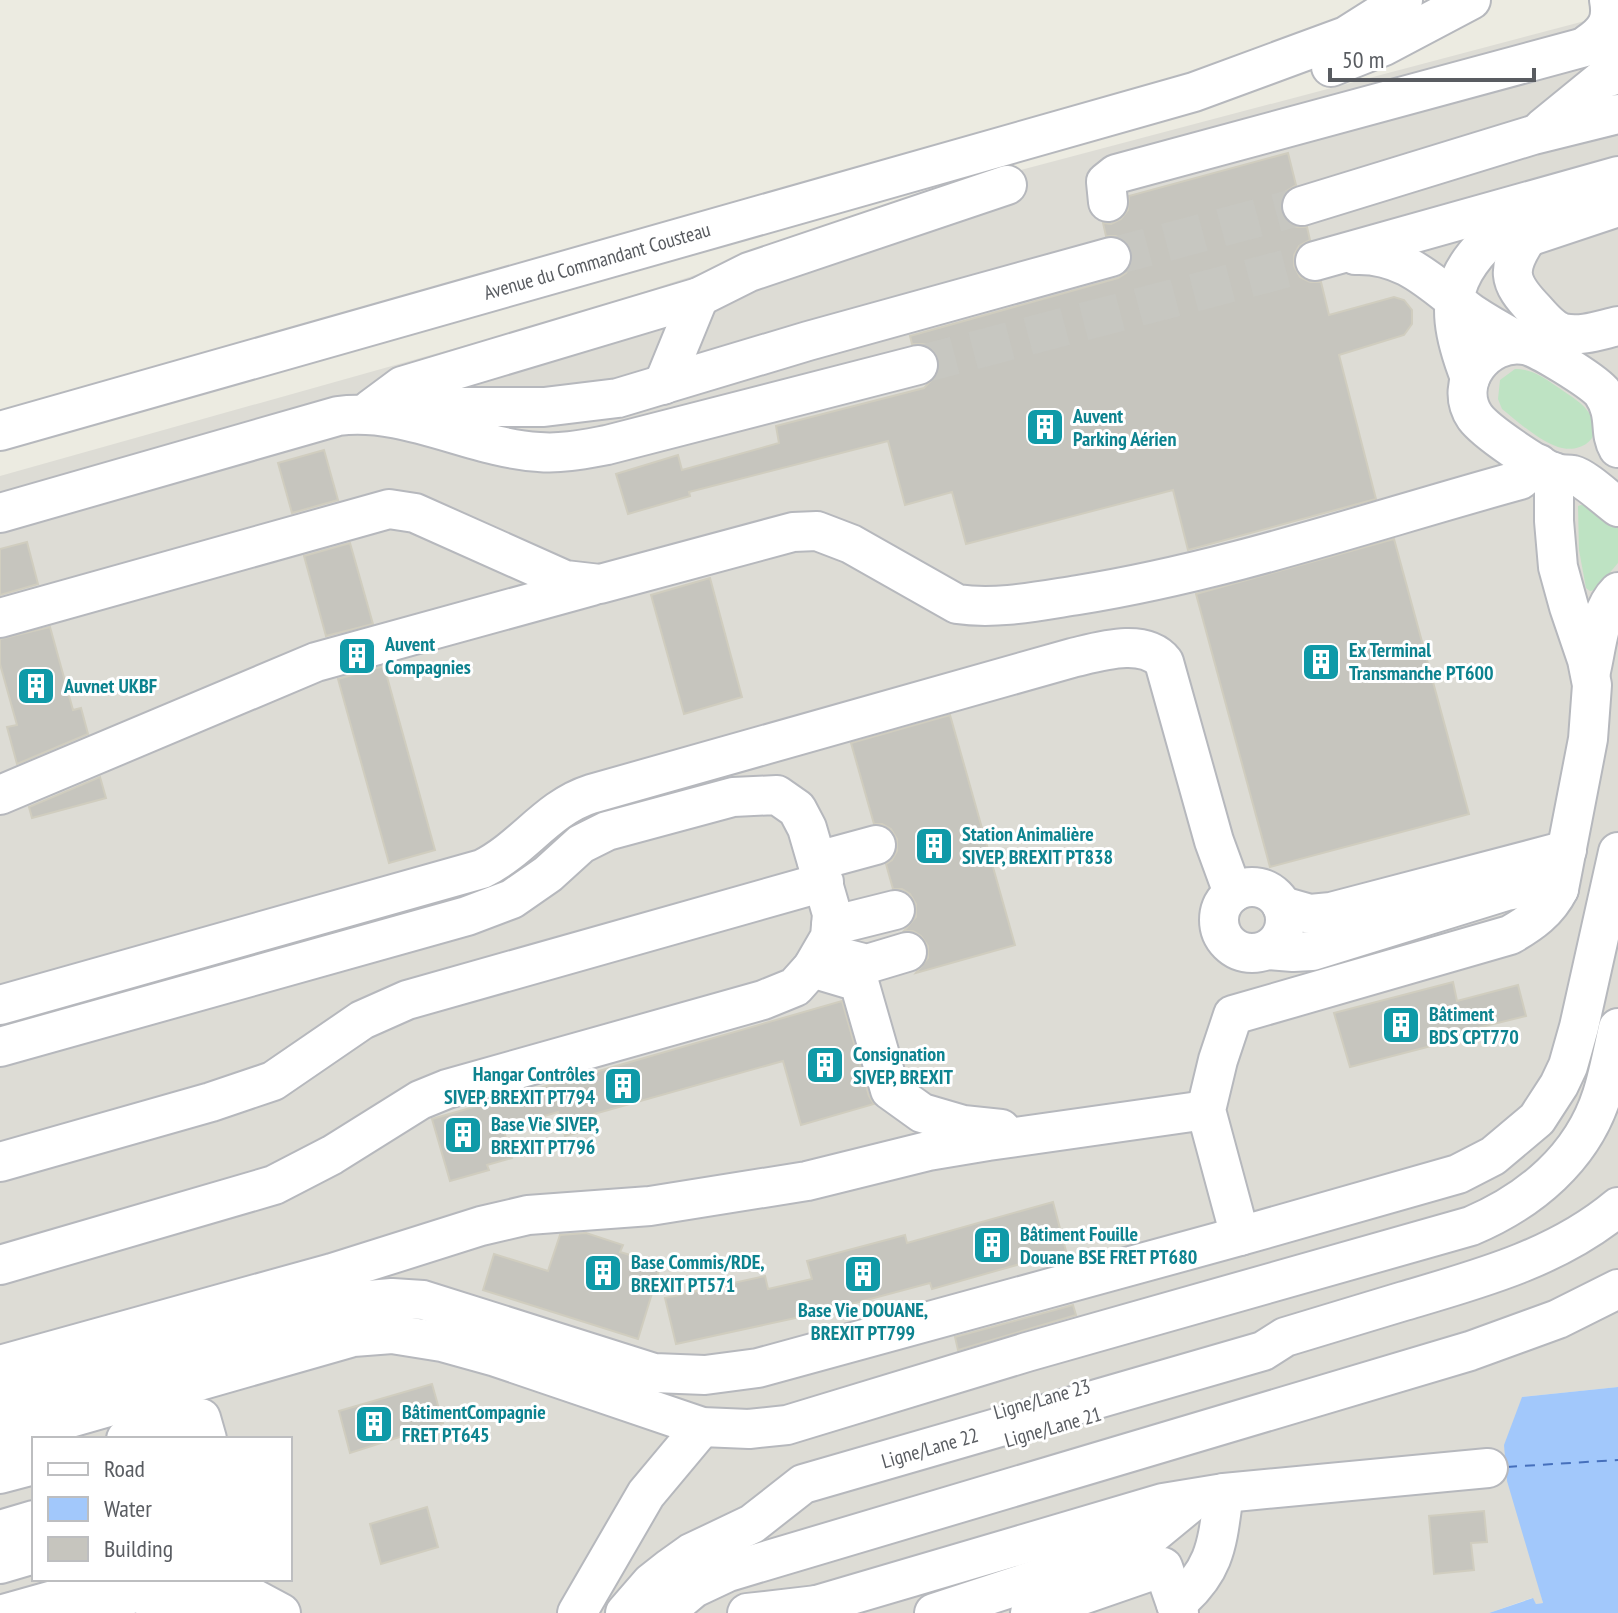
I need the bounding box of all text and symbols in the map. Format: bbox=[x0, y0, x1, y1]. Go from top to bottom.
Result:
scale bar bbox=[1330, 32, 1534, 82]
text: 50 m bbox=[1342, 44, 1384, 75]
street label: Avenue du Commandant Cousteau bbox=[481, 216, 713, 306]
place label: Auvent Parking Aérien bbox=[1072, 403, 1176, 452]
building icon: Auvent Parking Aérien bbox=[1024, 406, 1066, 448]
place label: Auvent Compagnies bbox=[384, 631, 471, 680]
building icon: Auvent Compagnies bbox=[336, 635, 378, 677]
place label: Ex Terminal Transmanche PT600 bbox=[1349, 637, 1494, 686]
building icon: Ex Terminal Transmanche PT600 bbox=[1300, 641, 1342, 683]
building icon: Auvnet UKBF bbox=[15, 665, 57, 707]
place label: Auvnet UKBF bbox=[63, 673, 157, 699]
place label: Station Animalière SIVEP, BREXIT PT838 bbox=[962, 821, 1113, 870]
building icon: Station Animalière SIVEP, BREXIT PT838 bbox=[913, 825, 955, 867]
place label: Bâtiment BDS CPT770 bbox=[1429, 1001, 1519, 1050]
building icon: Bâtiment BDS CPT770 bbox=[1380, 1004, 1422, 1046]
place label: Consignation SIVEP, BREXIT bbox=[853, 1041, 954, 1090]
building icon: Consignation SIVEP, BREXIT bbox=[804, 1044, 846, 1086]
place label: Hangar Contrôles SIVEP, BREXIT PT794 bbox=[444, 1061, 595, 1110]
building icon: Hangar Contrôles SIVEP, BREXIT PT794 bbox=[602, 1065, 644, 1107]
place label: Base Vie SIVEP, BREXIT PT796 bbox=[491, 1111, 599, 1160]
building icon: Base Vie SIVEP, BREXIT PT796 bbox=[442, 1114, 484, 1156]
place label: Bâtiment Fouille Douane BSE FRET PT680 bbox=[1020, 1221, 1197, 1270]
building icon: Bâtiment Fouille Douane BSE FRET PT680 bbox=[971, 1224, 1013, 1266]
place label: Base Commis/RDE, BREXIT PT571 bbox=[631, 1249, 765, 1298]
building icon: Base Commis/RDE, BREXIT PT571 bbox=[582, 1252, 624, 1294]
building icon: Base Vie DOUANE, BREXIT PT799 bbox=[842, 1253, 884, 1295]
place label: Base Vie DOUANE, BREXIT PT799 bbox=[798, 1297, 928, 1346]
street label: Ligne/Lane 23 bbox=[991, 1373, 1093, 1425]
place label: BâtimentCompagnie FRET PT645 bbox=[402, 1399, 546, 1448]
street label: Ligne/Lane 21 bbox=[1002, 1401, 1104, 1453]
building icon: BâtimentCompagnie FRET PT645 bbox=[353, 1403, 395, 1445]
street label: Ligne/Lane 22 bbox=[879, 1422, 981, 1474]
legend bbox=[32, 1437, 292, 1581]
text: Road bbox=[104, 1453, 145, 1484]
text: Water bbox=[104, 1493, 152, 1524]
text: Building bbox=[104, 1533, 173, 1564]

